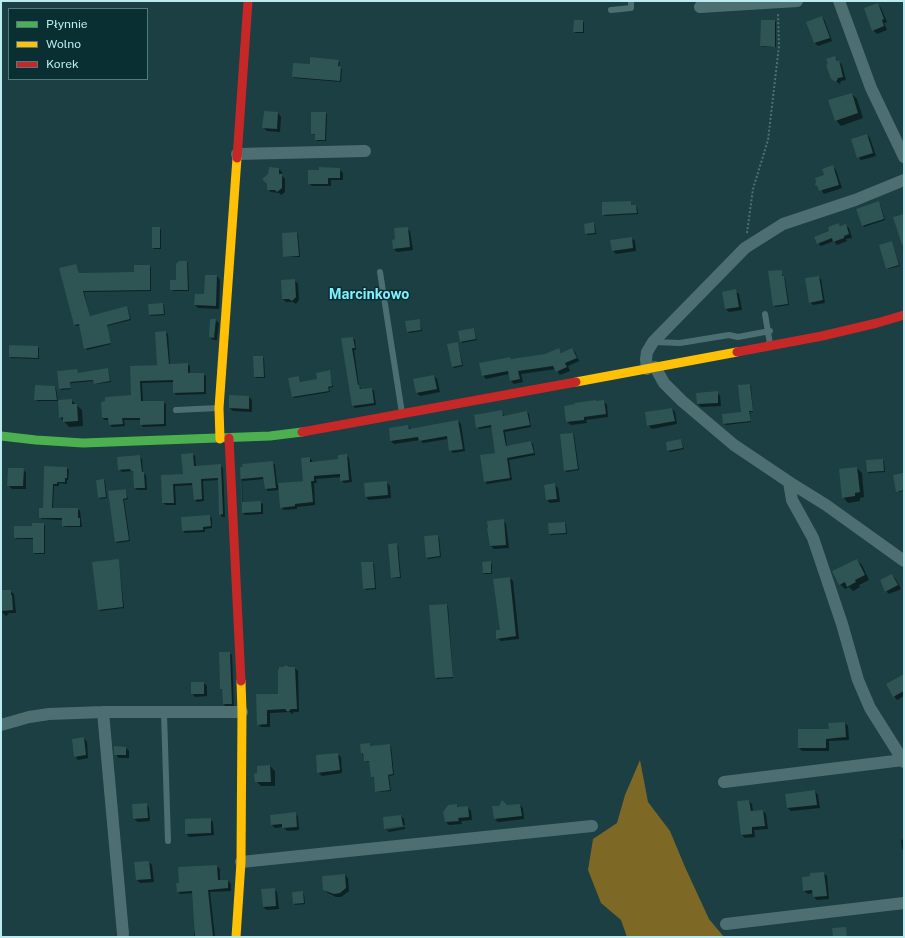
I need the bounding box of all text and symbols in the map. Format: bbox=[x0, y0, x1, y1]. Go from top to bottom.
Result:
legend bbox=[8, 8, 148, 80]
text: Płynnie bbox=[46, 17, 88, 31]
text: Wolno bbox=[46, 37, 81, 51]
text: Korek bbox=[46, 57, 79, 71]
district label: Marcinkowo bbox=[329, 287, 409, 303]

